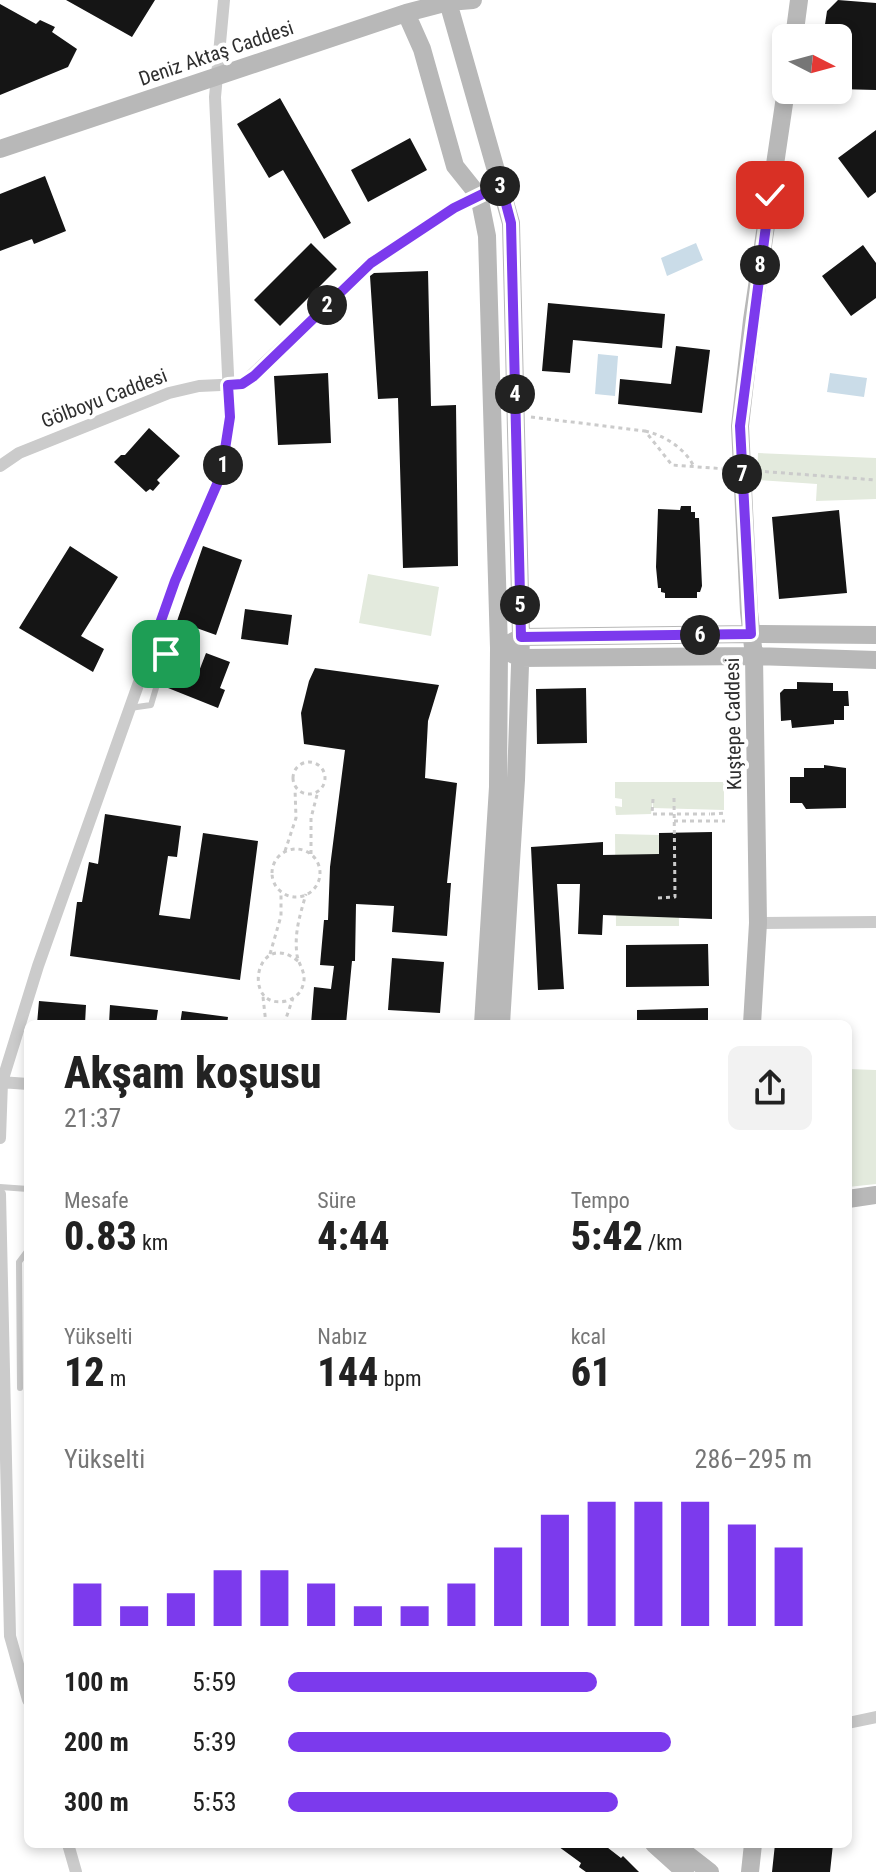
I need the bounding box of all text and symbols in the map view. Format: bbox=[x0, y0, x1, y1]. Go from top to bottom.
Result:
street label: Deniz Aktaş Caddesi bbox=[135, 15, 297, 91]
north arrow bbox=[772, 24, 852, 104]
map controls bbox=[772, 24, 852, 104]
pin bbox=[736, 161, 804, 229]
pin: 3 bbox=[480, 166, 520, 206]
text: 3 bbox=[494, 173, 506, 198]
icon: check bbox=[748, 173, 792, 217]
pin: 8 bbox=[740, 245, 780, 285]
text: 8 bbox=[754, 252, 766, 277]
pin: 2 bbox=[307, 285, 347, 325]
text: 2 bbox=[321, 292, 333, 317]
street label: Gölboyu Caddesi bbox=[38, 363, 170, 433]
pin: 4 bbox=[495, 374, 535, 414]
text: 4 bbox=[509, 381, 521, 406]
pin: 1 bbox=[203, 445, 243, 485]
text: 1 bbox=[217, 452, 229, 477]
pin: 7 bbox=[722, 454, 762, 494]
text: 7 bbox=[736, 461, 748, 486]
pin: 5 bbox=[500, 585, 540, 625]
text: 5 bbox=[514, 592, 526, 617]
pin: 6 bbox=[680, 615, 720, 655]
pin bbox=[132, 620, 200, 688]
text: 6 bbox=[694, 622, 706, 647]
icon: arrive bbox=[144, 632, 188, 676]
street label: Kuştepe Caddesi bbox=[720, 658, 746, 790]
button: share bbox=[728, 1046, 812, 1130]
text: Akşam koşusu bbox=[64, 1047, 322, 1099]
text: 21:37 bbox=[64, 1103, 121, 1133]
text: Mesafe bbox=[64, 1188, 129, 1213]
text: Süre bbox=[317, 1188, 356, 1213]
text: Tempo bbox=[571, 1188, 630, 1213]
text: 0.83 bbox=[64, 1213, 137, 1260]
text: 4:44 bbox=[317, 1213, 390, 1260]
text: 5:42 bbox=[571, 1213, 643, 1260]
text: km bbox=[137, 1230, 168, 1255]
text: /km bbox=[643, 1230, 683, 1255]
text: Yükselti bbox=[64, 1324, 133, 1349]
text: Nabız bbox=[317, 1324, 367, 1349]
text: kcal bbox=[571, 1324, 606, 1349]
text: 12 bbox=[64, 1349, 105, 1396]
text: 144 bbox=[317, 1349, 378, 1396]
text: 61 bbox=[571, 1349, 611, 1396]
text: m bbox=[105, 1366, 126, 1391]
text: bpm bbox=[378, 1366, 422, 1391]
text: Yükselti bbox=[64, 1444, 145, 1474]
text: 286–295 m bbox=[695, 1444, 812, 1474]
text: 100 m bbox=[64, 1667, 129, 1697]
text: 5:59 bbox=[192, 1667, 237, 1697]
text: 200 m bbox=[64, 1727, 129, 1757]
text: 5:39 bbox=[192, 1727, 237, 1757]
text: 300 m bbox=[64, 1787, 129, 1817]
text: 5:53 bbox=[192, 1787, 237, 1817]

